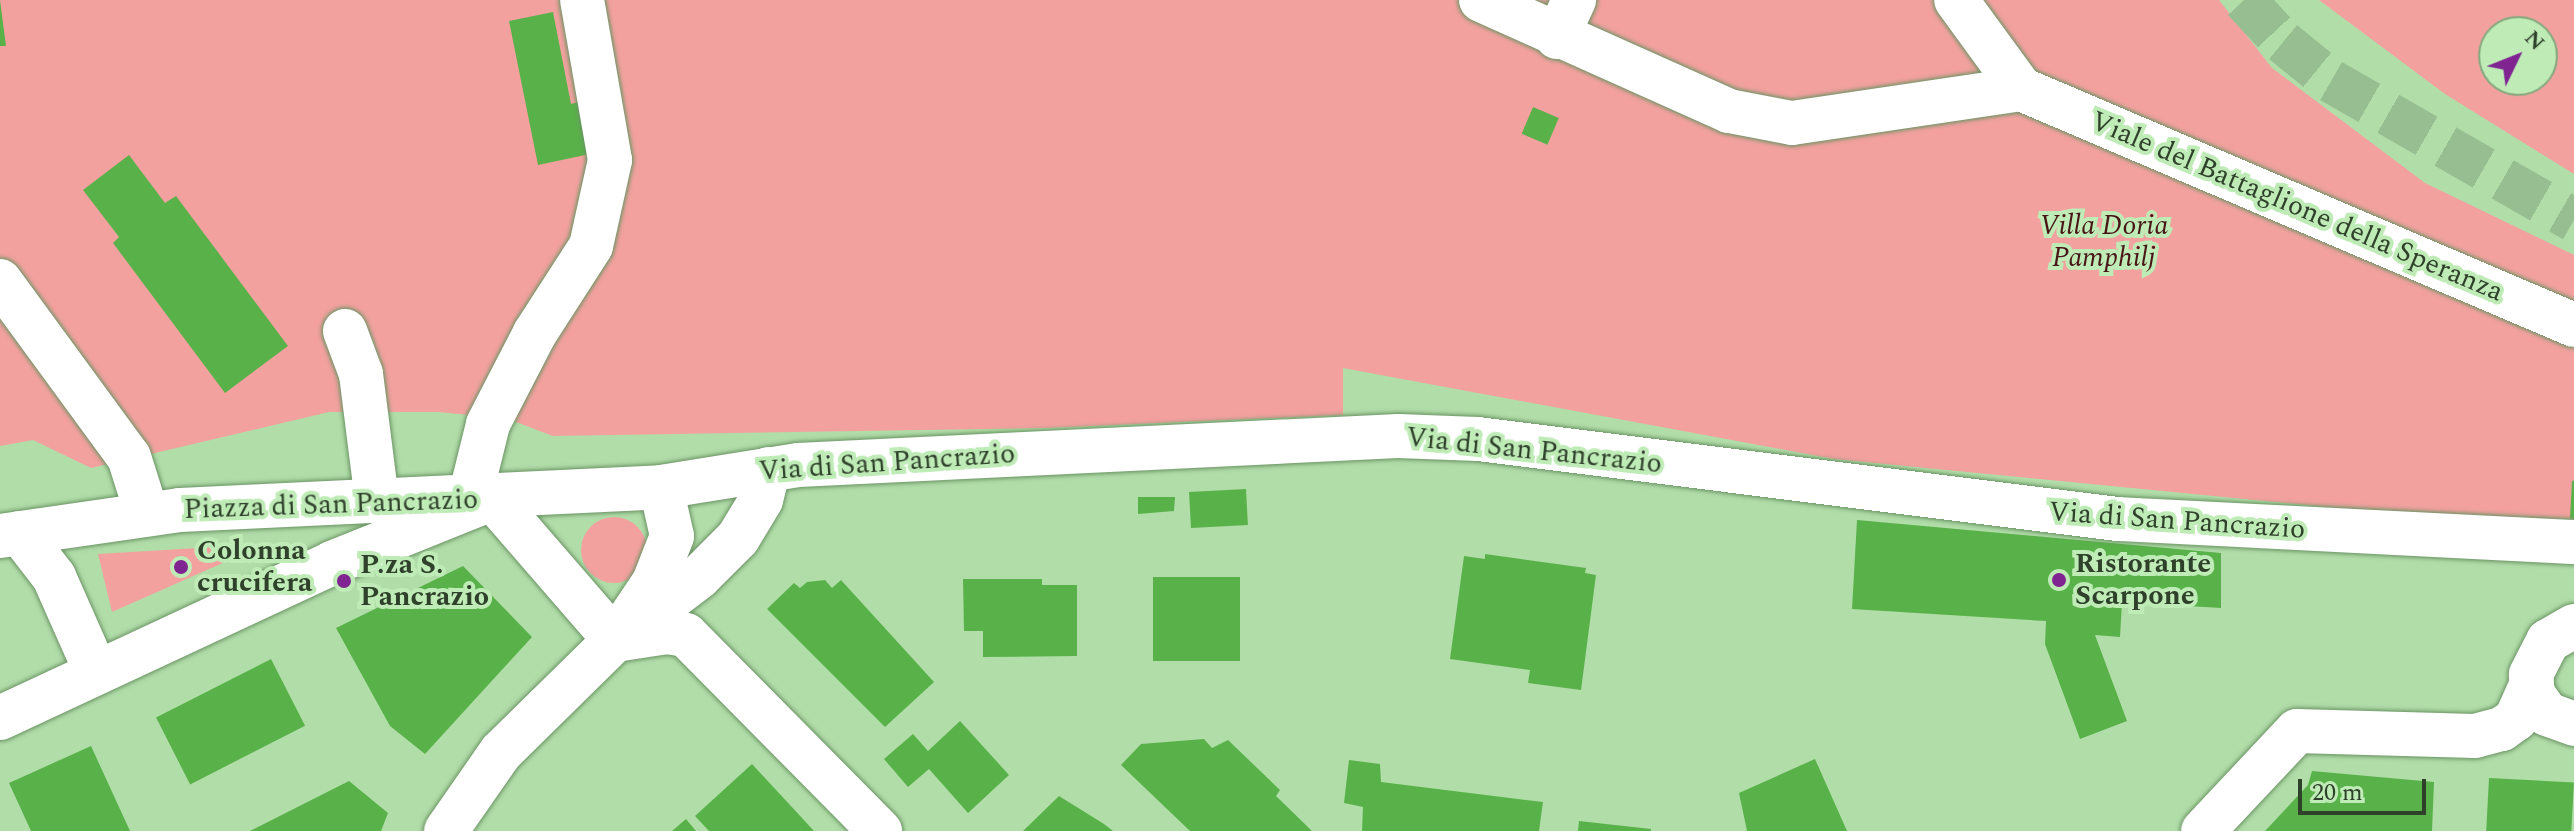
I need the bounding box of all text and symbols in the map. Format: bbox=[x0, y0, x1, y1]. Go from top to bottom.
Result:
north arrow bbox=[2478, 16, 2558, 96]
text: N bbox=[2516, 23, 2553, 58]
street label: Viale del Battaglione della Speranza bbox=[2086, 105, 2508, 309]
park label: Villa Doria Pamphilj bbox=[2039, 209, 2169, 275]
street label: Via di San Pancrazio bbox=[1404, 421, 1664, 481]
street label: Via di San Pancrazio bbox=[758, 437, 1016, 489]
street label: Piazza di San Pancrazio bbox=[183, 483, 479, 527]
street label: Via di San Pancrazio bbox=[2048, 495, 2306, 547]
place label: Colonna crucifera bbox=[197, 534, 312, 600]
place label: Ristorante Scarpone bbox=[2075, 547, 2211, 613]
place label: P.za S. Pancrazio bbox=[360, 548, 489, 614]
marker: Colonna crucifera bbox=[172, 558, 190, 576]
marker: Ristorante Scarpone bbox=[2050, 571, 2068, 589]
marker: P.za S. Pancrazio bbox=[335, 572, 353, 590]
scale bar bbox=[2302, 763, 2430, 813]
text: 20 m bbox=[2312, 775, 2363, 811]

